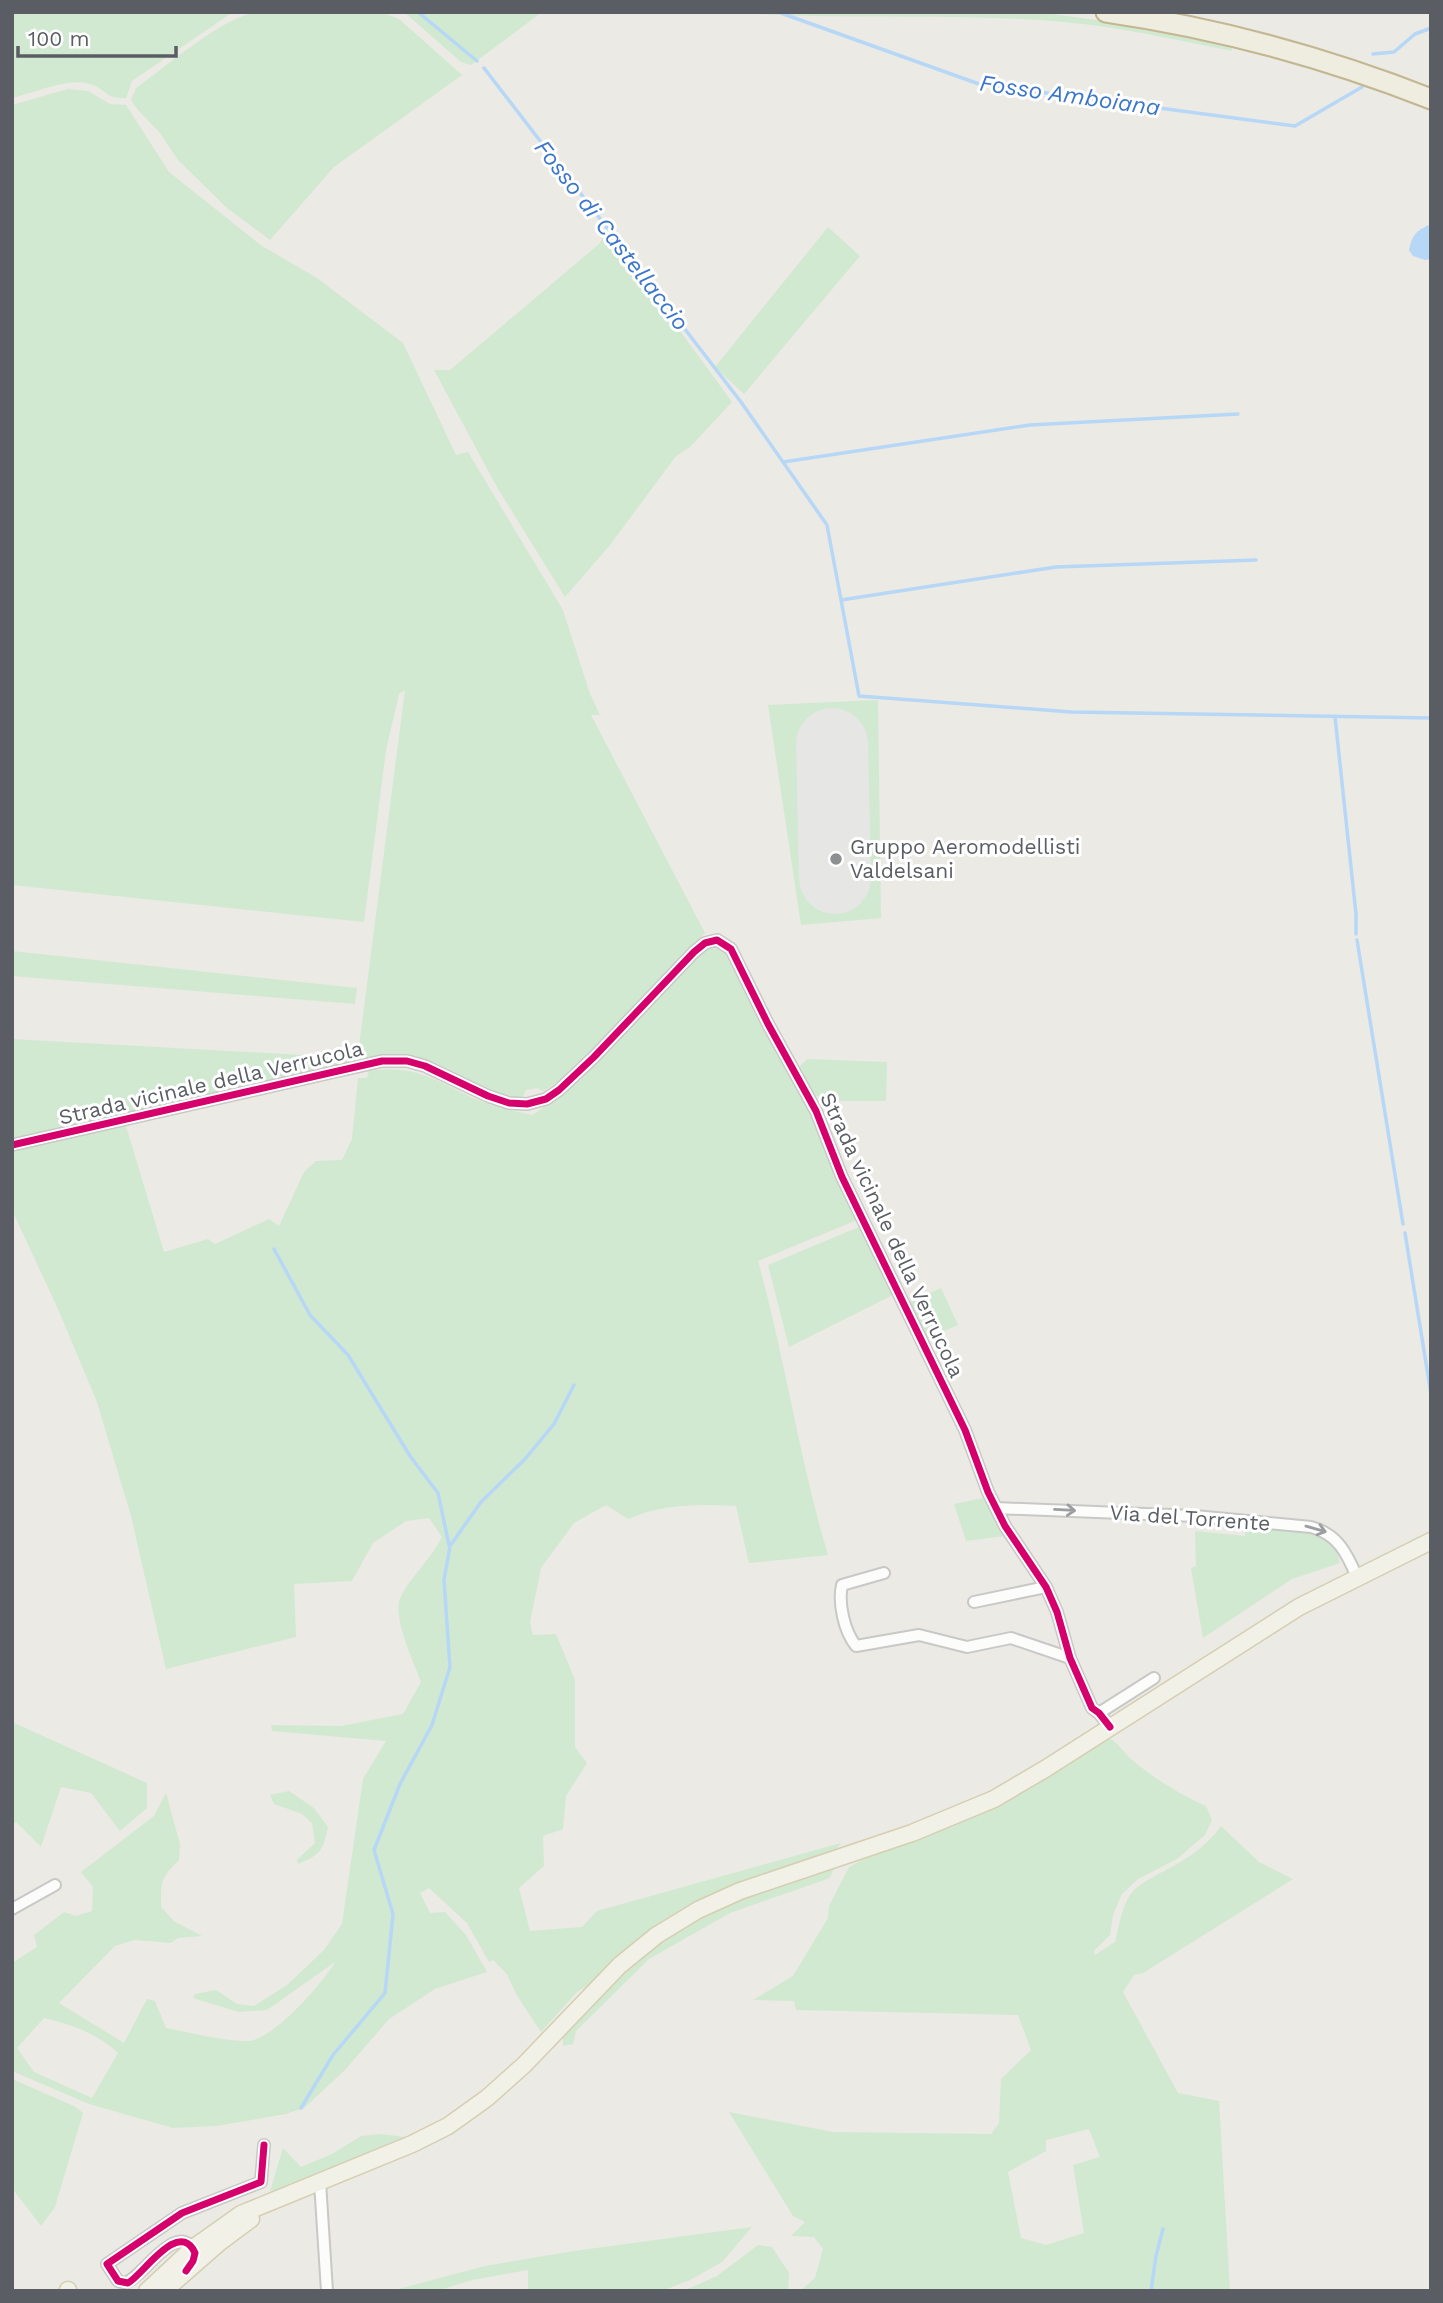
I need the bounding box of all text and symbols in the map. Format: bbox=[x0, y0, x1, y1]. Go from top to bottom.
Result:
scale bar bbox=[18, 14, 175, 58]
text: 100 m bbox=[28, 26, 90, 51]
water label: Fosso Amboiana bbox=[978, 69, 1162, 122]
water label: Fosso di Castellaccio bbox=[529, 135, 694, 336]
place label: Gruppo Aeromodellisti Valdelsani bbox=[850, 834, 1080, 883]
marker: Gruppo Aeromodellisti Valdelsani bbox=[828, 851, 844, 867]
street label: Strada vicinale della Verrucola bbox=[56, 1035, 366, 1130]
street label: Strada vicinale della Verrucola bbox=[815, 1088, 970, 1381]
street label: Via del Torrente bbox=[1109, 1499, 1271, 1536]
one-way arrow bbox=[1053, 1504, 1076, 1517]
one-way arrow bbox=[1304, 1523, 1326, 1536]

